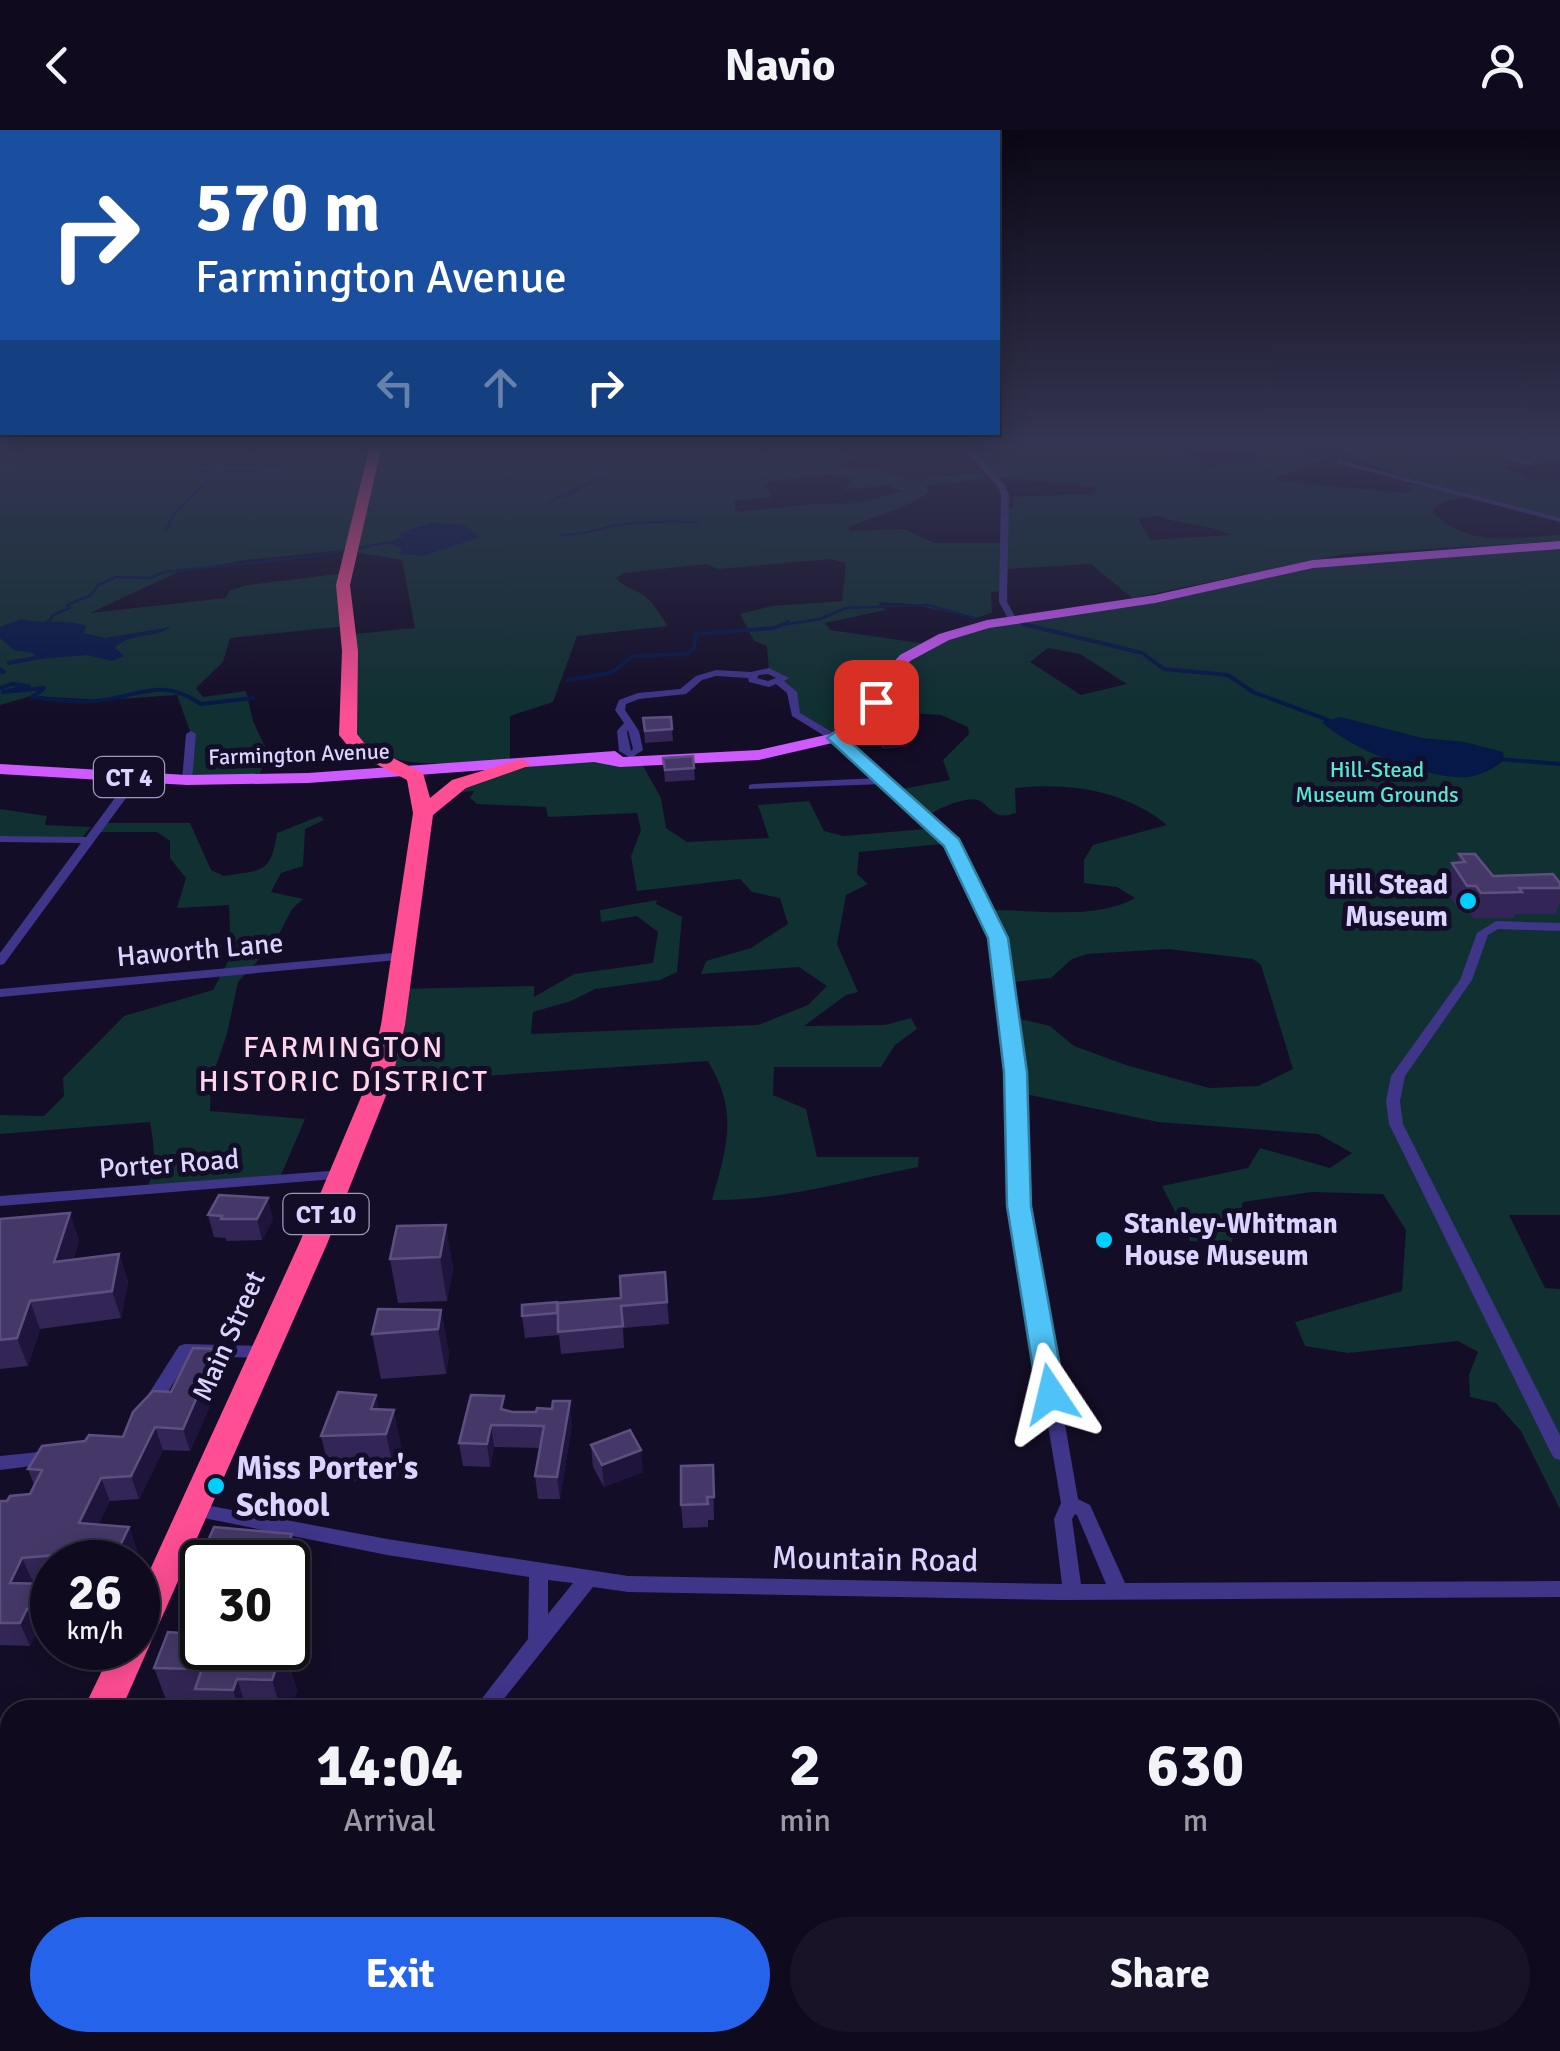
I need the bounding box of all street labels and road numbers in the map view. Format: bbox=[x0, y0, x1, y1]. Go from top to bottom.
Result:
street label: Farmington Avenue bbox=[208, 737, 390, 771]
road number: CT 4 bbox=[94, 757, 164, 797]
street label: Haworth Lane bbox=[115, 926, 285, 974]
street label: Porter Road bbox=[98, 1142, 240, 1186]
road number: CT 10 bbox=[284, 1194, 368, 1234]
street label: Main Street bbox=[185, 1265, 273, 1406]
street label: Mountain Road bbox=[771, 1538, 979, 1580]

